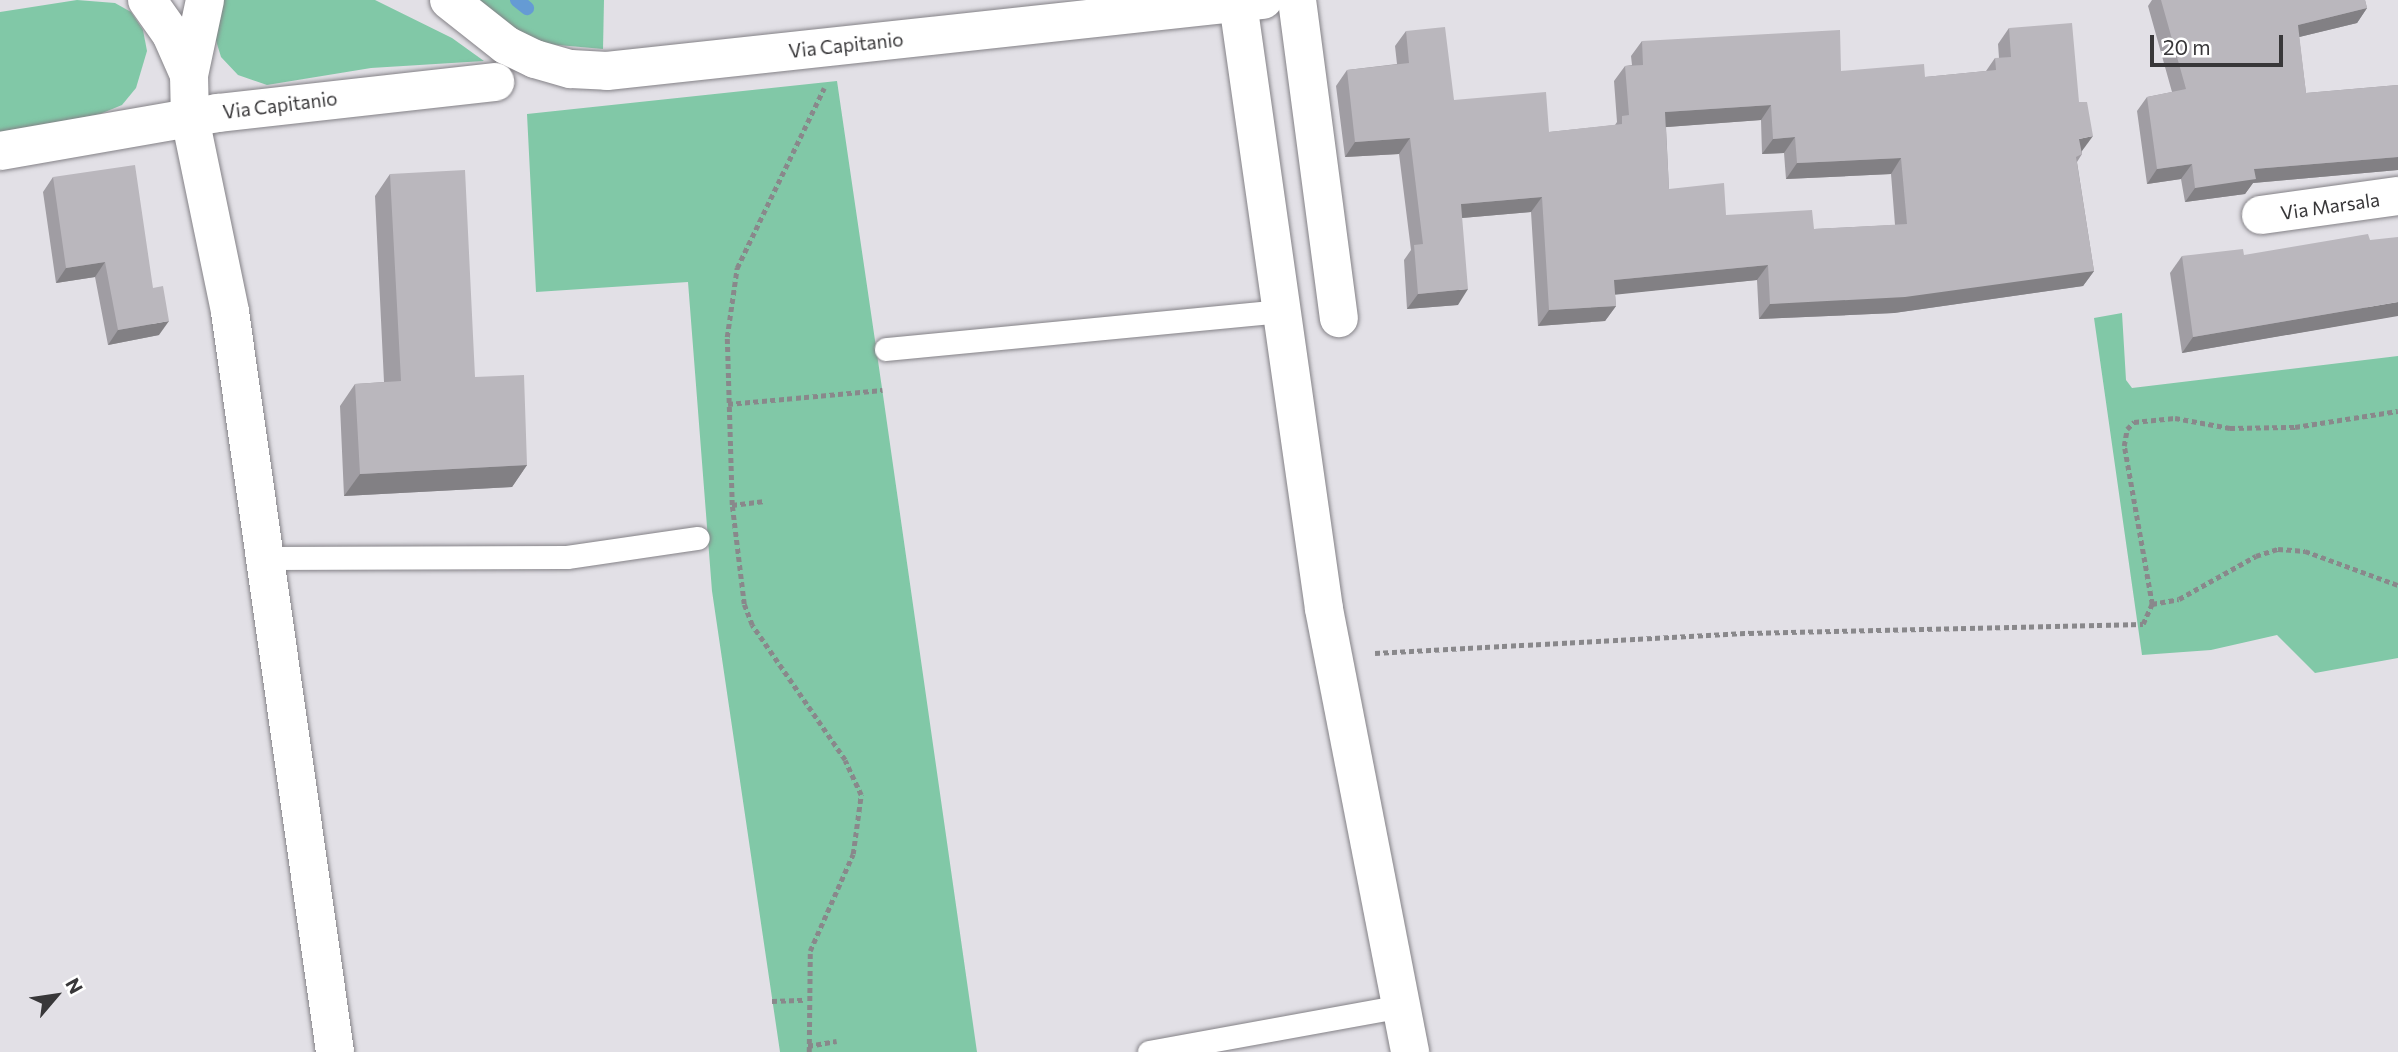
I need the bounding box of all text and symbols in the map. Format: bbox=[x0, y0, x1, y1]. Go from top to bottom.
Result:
scale bar bbox=[2153, 21, 2286, 65]
street label: Via Capitanio bbox=[787, 28, 905, 62]
text: 20 m bbox=[2163, 34, 2211, 59]
street label: Via Capitanio bbox=[221, 87, 339, 123]
street label: Via Marsala bbox=[2279, 188, 2381, 224]
north arrow bbox=[21, 961, 91, 1031]
text: N bbox=[61, 974, 88, 997]

